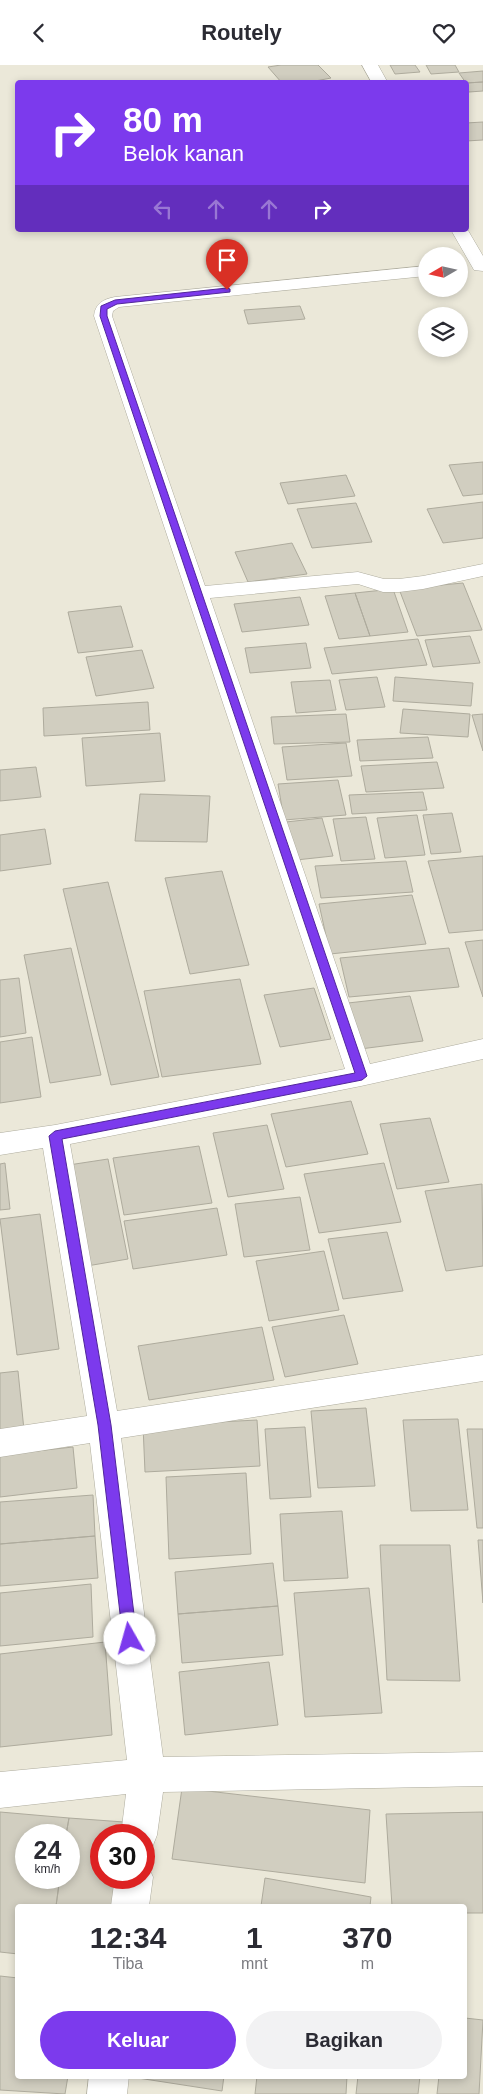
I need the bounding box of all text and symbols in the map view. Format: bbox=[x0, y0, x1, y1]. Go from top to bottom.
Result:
icon: back bbox=[25, 19, 53, 47]
icon: heart bbox=[430, 19, 458, 47]
text: Routely bbox=[201, 20, 282, 45]
icon: right bbox=[40, 100, 105, 165]
text: 80 m bbox=[123, 100, 203, 139]
text: Belok kanan bbox=[123, 141, 244, 166]
icon: left bbox=[149, 195, 177, 223]
icon: ahead bbox=[202, 195, 230, 223]
icon: ahead bbox=[255, 195, 283, 223]
icon: right bbox=[308, 195, 336, 223]
pin bbox=[206, 239, 248, 290]
icon: arrive bbox=[213, 246, 241, 274]
north arrow bbox=[418, 247, 468, 297]
map controls bbox=[418, 247, 468, 357]
button: layers bbox=[418, 307, 468, 357]
position arrow bbox=[103, 1612, 155, 1664]
speed limit sign: 30 bbox=[90, 1824, 155, 1889]
text: 24 bbox=[34, 1836, 61, 1864]
text: km/h bbox=[34, 1862, 61, 1876]
text: 12:34 bbox=[90, 1921, 166, 1954]
text: 1 bbox=[246, 1921, 263, 1954]
text: 370 bbox=[342, 1921, 392, 1954]
text: Tiba bbox=[113, 1955, 143, 1972]
text: mnt bbox=[241, 1955, 268, 1972]
text: m bbox=[361, 1955, 374, 1972]
button: Keluar bbox=[40, 2011, 236, 2069]
button: Bagikan bbox=[246, 2011, 442, 2069]

